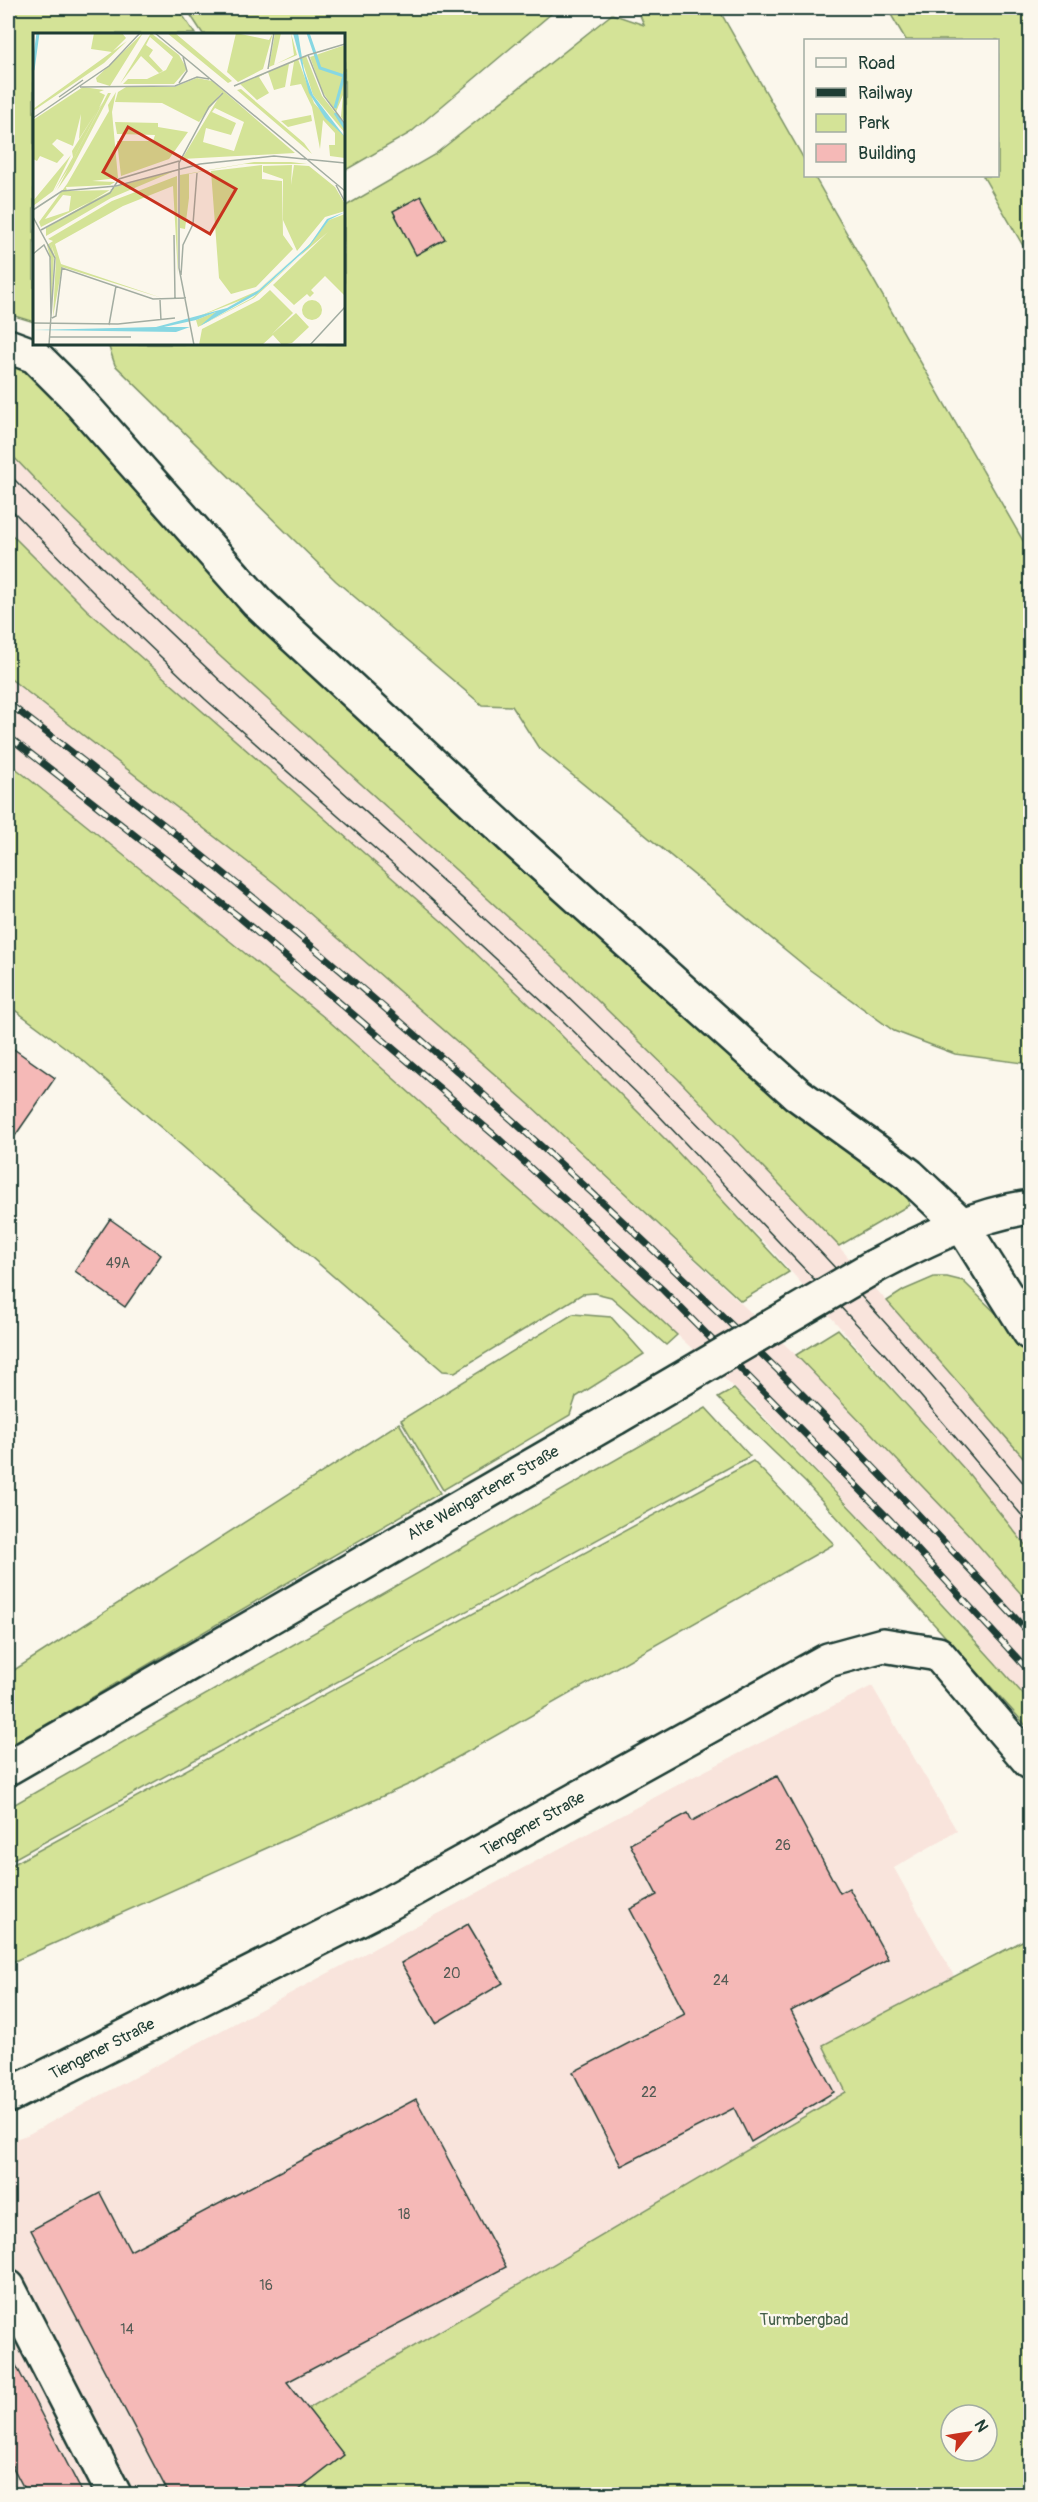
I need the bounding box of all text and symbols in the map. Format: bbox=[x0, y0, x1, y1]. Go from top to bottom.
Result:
inset map bbox=[33, 33, 345, 345]
legend bbox=[804, 39, 999, 177]
text: Road bbox=[858, 52, 895, 75]
text: Railway bbox=[858, 82, 913, 105]
text: Park bbox=[858, 112, 890, 135]
text: Building bbox=[858, 142, 916, 165]
house number: 49A bbox=[106, 1255, 130, 1272]
street label: Alte Weingartener Straße bbox=[403, 1441, 563, 1545]
street label: Tiengener Straße bbox=[478, 1787, 589, 1861]
house number: 26 bbox=[775, 1837, 791, 1854]
house number: 20 bbox=[443, 1965, 461, 1982]
house number: 24 bbox=[713, 1972, 729, 1989]
street label: Tiengener Straße bbox=[46, 2014, 158, 2084]
house number: 22 bbox=[641, 2084, 657, 2101]
house number: 18 bbox=[398, 2206, 410, 2223]
house number: 16 bbox=[259, 2277, 273, 2294]
park label: Turmbergbad bbox=[759, 2310, 849, 2330]
house number: 14 bbox=[120, 2321, 134, 2338]
north arrow bbox=[939, 2403, 999, 2463]
text: N bbox=[970, 2416, 993, 2436]

